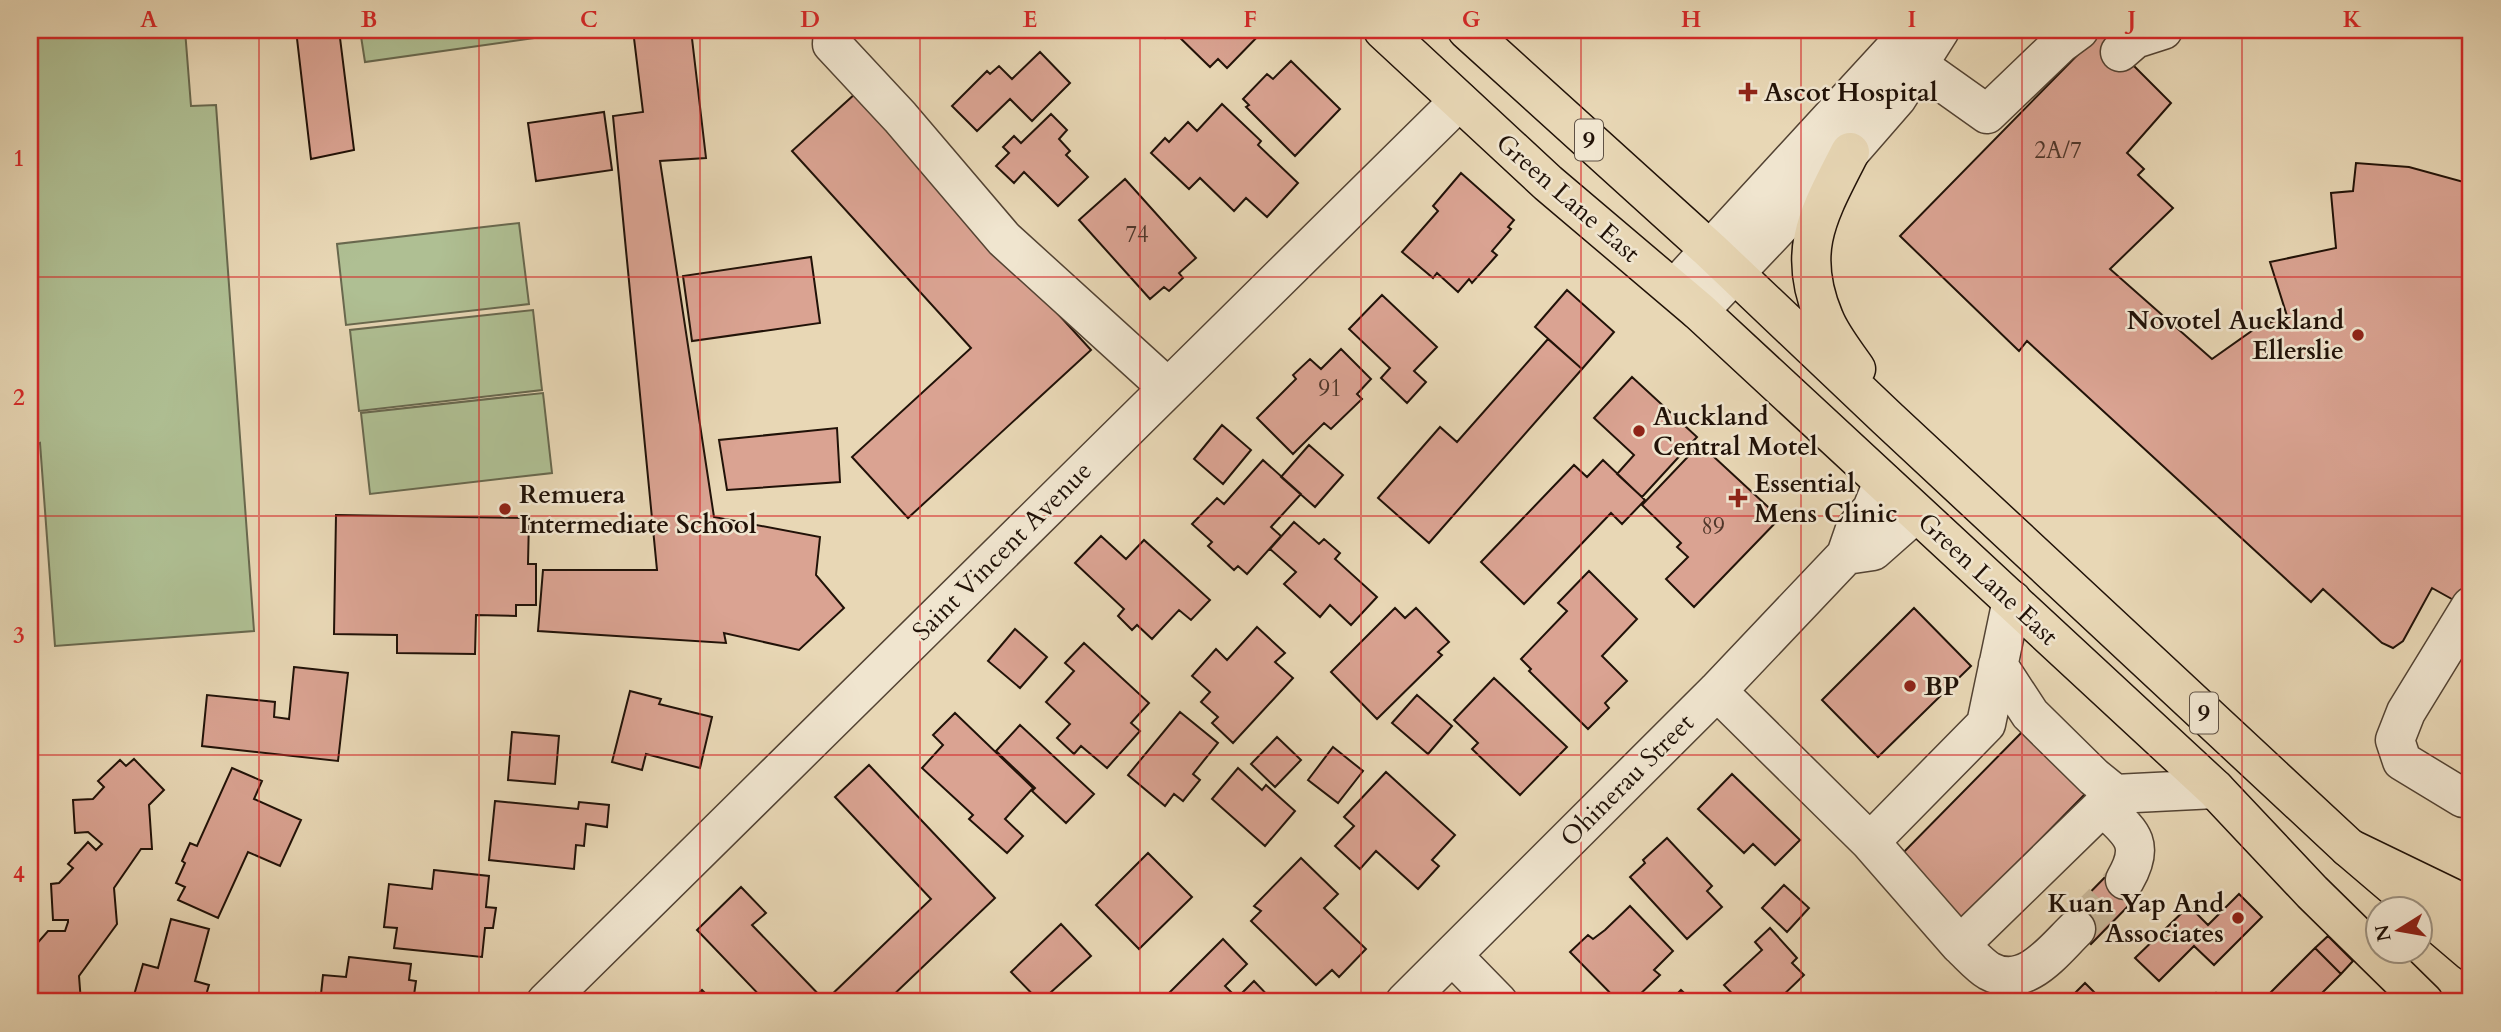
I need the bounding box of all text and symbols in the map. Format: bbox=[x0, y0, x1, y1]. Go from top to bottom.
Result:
text: A bbox=[140, 4, 158, 35]
text: B bbox=[361, 4, 377, 35]
text: C bbox=[580, 4, 598, 35]
text: D bbox=[800, 4, 820, 35]
text: E bbox=[1023, 4, 1037, 35]
text: F bbox=[1243, 4, 1257, 35]
text: G bbox=[1462, 4, 1481, 35]
text: H bbox=[1681, 4, 1701, 35]
text: I bbox=[1908, 4, 1916, 35]
text: J bbox=[2125, 4, 2136, 35]
text: K bbox=[2343, 4, 2362, 35]
place label: Ascot Hospital bbox=[1764, 75, 1938, 110]
marker: Ascot Hospital bbox=[1738, 82, 1758, 102]
road number: 9 bbox=[1575, 120, 1603, 160]
street label: Green Lane East bbox=[1489, 126, 1647, 270]
house number: 2A/7 bbox=[2034, 135, 2082, 166]
text: 1 bbox=[13, 143, 25, 174]
house number: 74 bbox=[1125, 219, 1149, 250]
place label: Novotel Auckland Ellerslie bbox=[2127, 303, 2344, 368]
marker: Novotel Auckland Ellerslie bbox=[2350, 327, 2366, 343]
house number: 91 bbox=[1318, 373, 1342, 404]
text: 2 bbox=[13, 382, 25, 413]
place label: Auckland Central Motel bbox=[1653, 399, 1818, 464]
marker: Auckland Central Motel bbox=[1631, 423, 1647, 439]
street label: Saint Vincent Avenue bbox=[905, 454, 1099, 648]
place label: Essential Mens Clinic bbox=[1754, 466, 1898, 531]
place label: Remuera Intermediate School bbox=[519, 477, 757, 542]
marker: Essential Mens Clinic bbox=[1728, 488, 1748, 508]
marker: Remuera Intermediate School bbox=[497, 501, 513, 517]
street label: Green Lane East bbox=[1910, 505, 2066, 653]
house number: 89 bbox=[1701, 511, 1725, 542]
text: 3 bbox=[13, 620, 25, 651]
place label: BP bbox=[1924, 669, 1959, 704]
marker: BP bbox=[1902, 678, 1918, 694]
road number: 9 bbox=[2190, 692, 2218, 734]
street label: Ohinerau Street bbox=[1553, 706, 1701, 854]
text: 4 bbox=[13, 859, 25, 890]
place label: Kuan Yap And Associates bbox=[2048, 886, 2224, 951]
north arrow bbox=[2364, 895, 2434, 965]
marker: Kuan Yap And Associates bbox=[2230, 910, 2246, 926]
text: N bbox=[2369, 922, 2398, 944]

